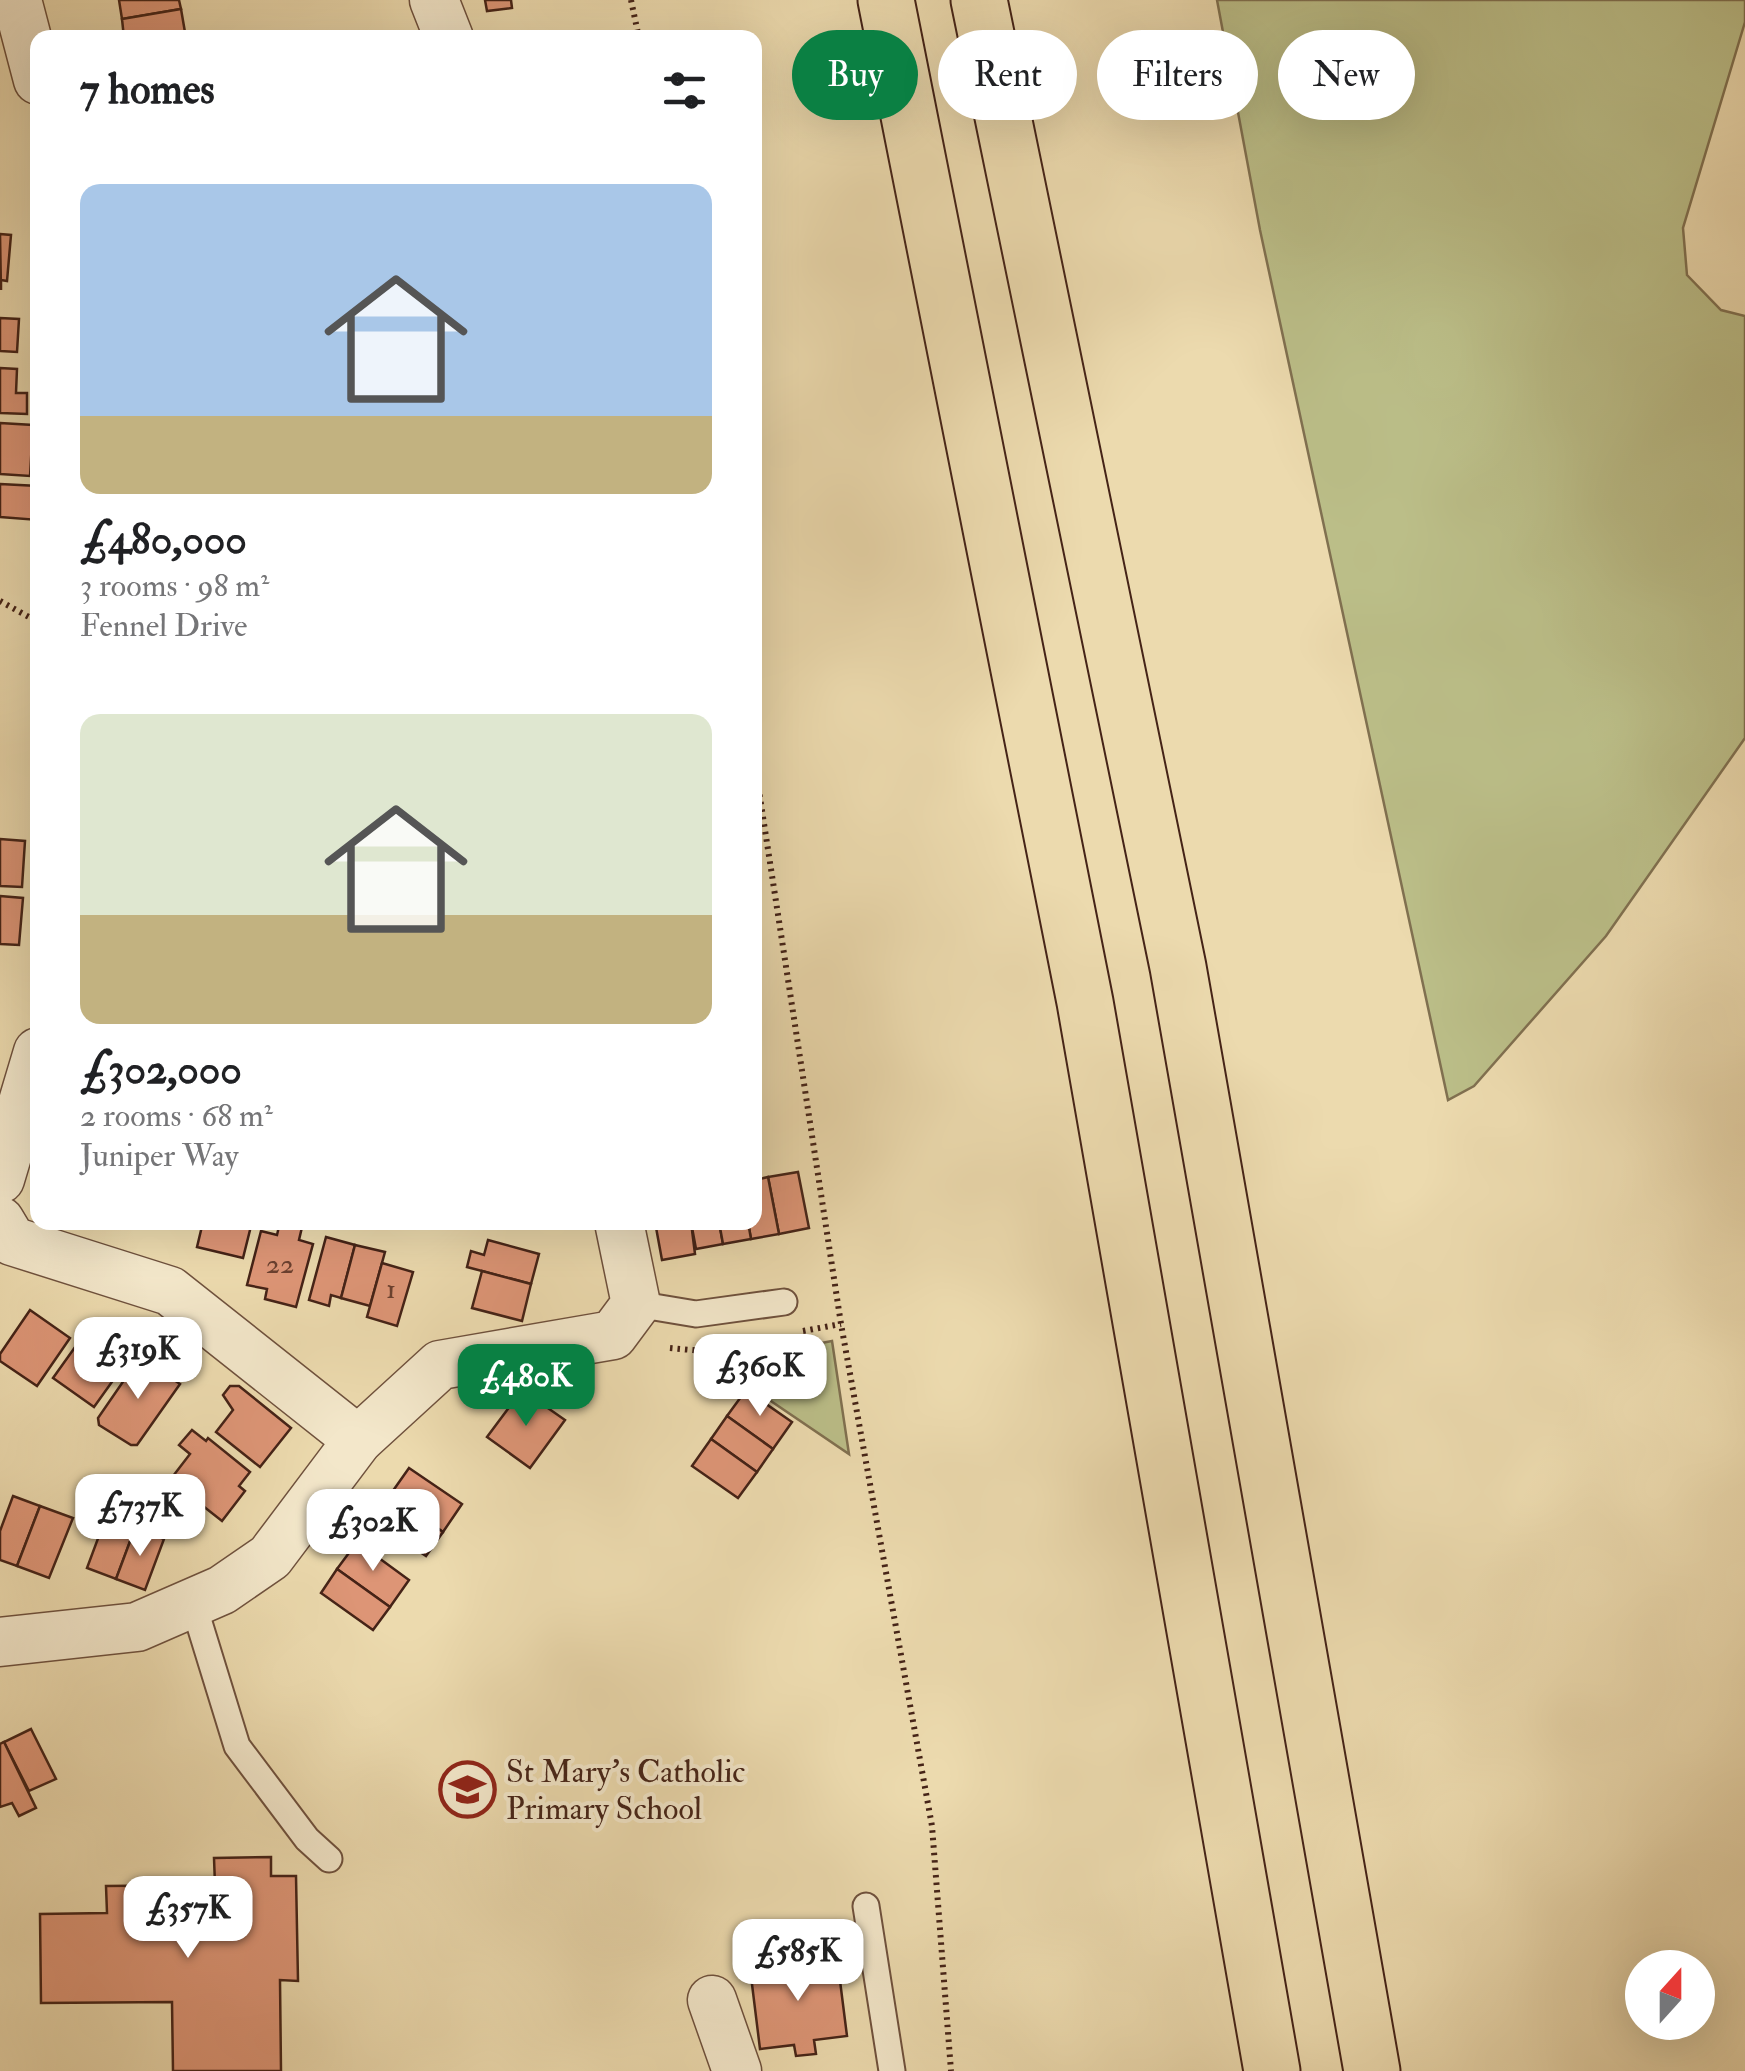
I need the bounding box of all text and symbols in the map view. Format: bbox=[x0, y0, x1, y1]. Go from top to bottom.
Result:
chip: Buy bbox=[792, 30, 918, 120]
chip: Rent bbox=[938, 30, 1077, 120]
chip: Filters bbox=[1097, 30, 1258, 120]
chip: New bbox=[1278, 30, 1415, 120]
icon: filters bbox=[657, 63, 712, 118]
text: 7 homes bbox=[80, 64, 215, 116]
icon: home bbox=[306, 249, 486, 429]
text: £480,000 bbox=[80, 514, 247, 566]
text: 3 rooms · 98 m² bbox=[80, 566, 269, 606]
text: Fennel Drive bbox=[80, 606, 247, 646]
icon: home bbox=[306, 779, 486, 959]
text: £302,000 bbox=[80, 1044, 242, 1096]
text: 2 rooms · 68 m² bbox=[80, 1096, 273, 1136]
text: Juniper Way bbox=[80, 1136, 239, 1176]
house number: 22 bbox=[266, 1247, 294, 1282]
house number: 1 bbox=[386, 1272, 396, 1307]
pin: £319K bbox=[68, 1317, 208, 1402]
text: £319K bbox=[96, 1329, 180, 1369]
pin: £360K bbox=[690, 1334, 830, 1419]
pin: £480K bbox=[456, 1344, 596, 1429]
text: £360K bbox=[716, 1346, 804, 1386]
text: £480K bbox=[480, 1356, 572, 1396]
pin: £737K bbox=[70, 1474, 210, 1559]
text: £737K bbox=[97, 1486, 183, 1526]
pin: £302K bbox=[303, 1489, 443, 1574]
text: £302K bbox=[329, 1501, 417, 1541]
place label: St Mary's Catholic Primary School bbox=[506, 1752, 745, 1829]
school or university icon: St Mary's Catholic Primary School bbox=[437, 1760, 497, 1820]
pin: £357K bbox=[118, 1876, 258, 1961]
text: £357K bbox=[146, 1888, 230, 1928]
pin: £585K bbox=[728, 1919, 868, 2004]
text: £585K bbox=[754, 1931, 842, 1971]
north arrow bbox=[1625, 1950, 1715, 2040]
map controls bbox=[1625, 1950, 1715, 2040]

